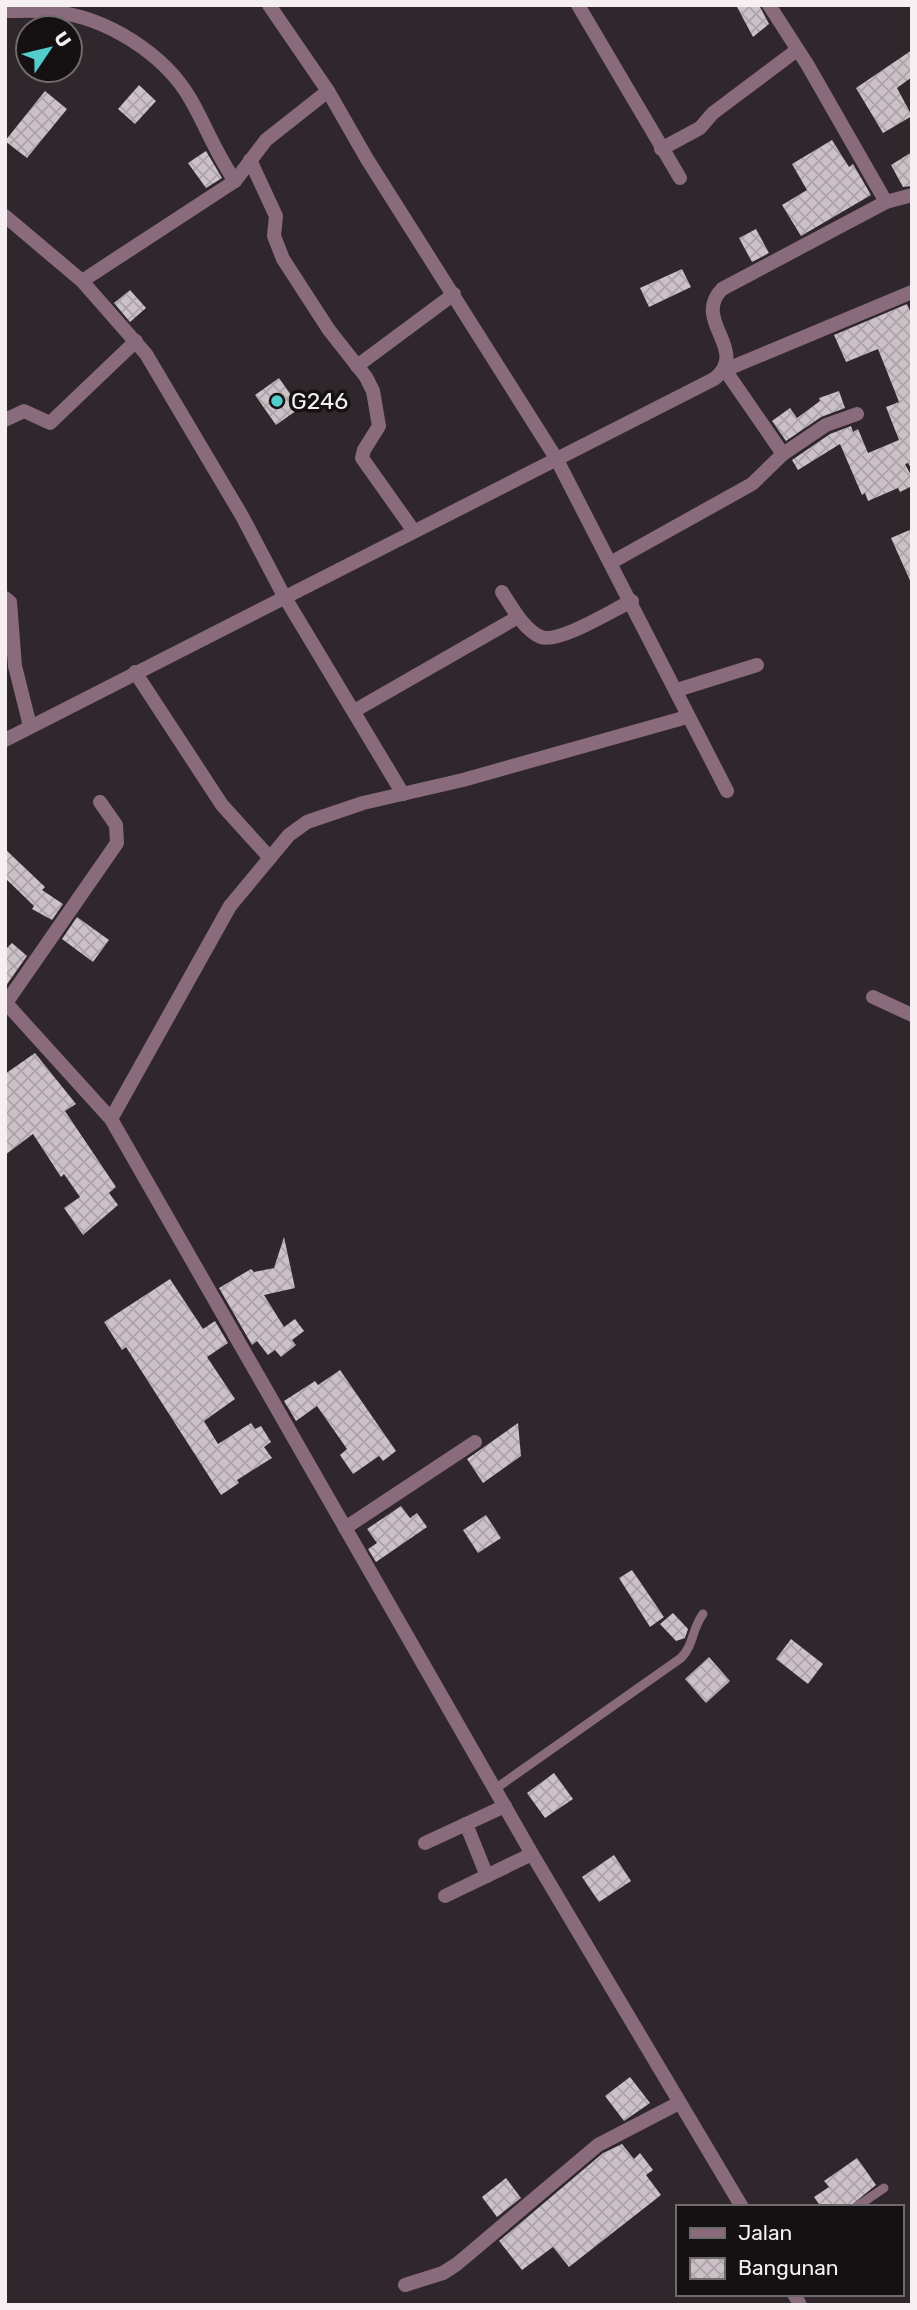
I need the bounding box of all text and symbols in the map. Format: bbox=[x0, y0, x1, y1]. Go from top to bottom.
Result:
north arrow bbox=[14, 14, 84, 84]
text: U bbox=[49, 27, 76, 52]
place label: G246 bbox=[291, 387, 348, 415]
marker: G246 bbox=[269, 393, 285, 409]
legend bbox=[676, 2205, 903, 2296]
text: Jalan bbox=[738, 2220, 792, 2245]
text: Bangunan bbox=[738, 2255, 839, 2280]

